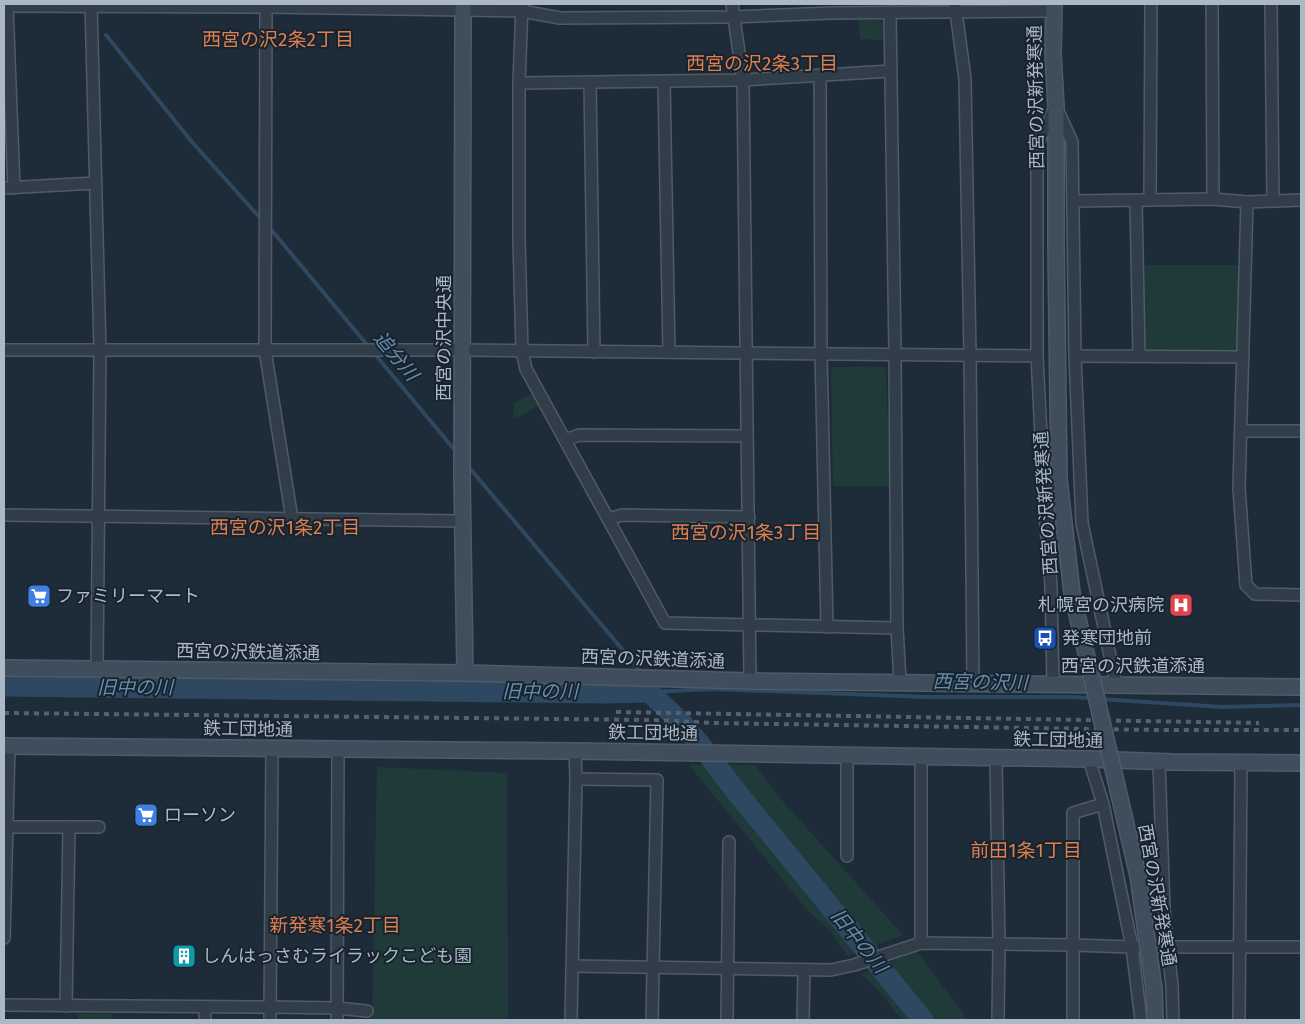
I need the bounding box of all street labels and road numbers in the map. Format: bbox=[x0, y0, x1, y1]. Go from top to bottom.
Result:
street label: 西宮の沢新発寒通 bbox=[1024, 25, 1048, 169]
street label: 西宮の沢中央通 bbox=[433, 275, 455, 401]
street label: 西宮の沢新発寒通 bbox=[1030, 430, 1062, 576]
street label: 西宮の沢鉄道添通 bbox=[176, 640, 320, 664]
street label: 西宮の沢鉄道添通 bbox=[581, 645, 725, 673]
street label: 西宮の沢鉄道添通 bbox=[1061, 655, 1205, 677]
street label: 鉄工団地通 bbox=[203, 717, 293, 741]
street label: 鉄工団地通 bbox=[608, 721, 698, 745]
street label: 鉄工団地通 bbox=[1013, 728, 1103, 752]
street label: 西宮の沢新発寒通 bbox=[1134, 822, 1180, 968]

